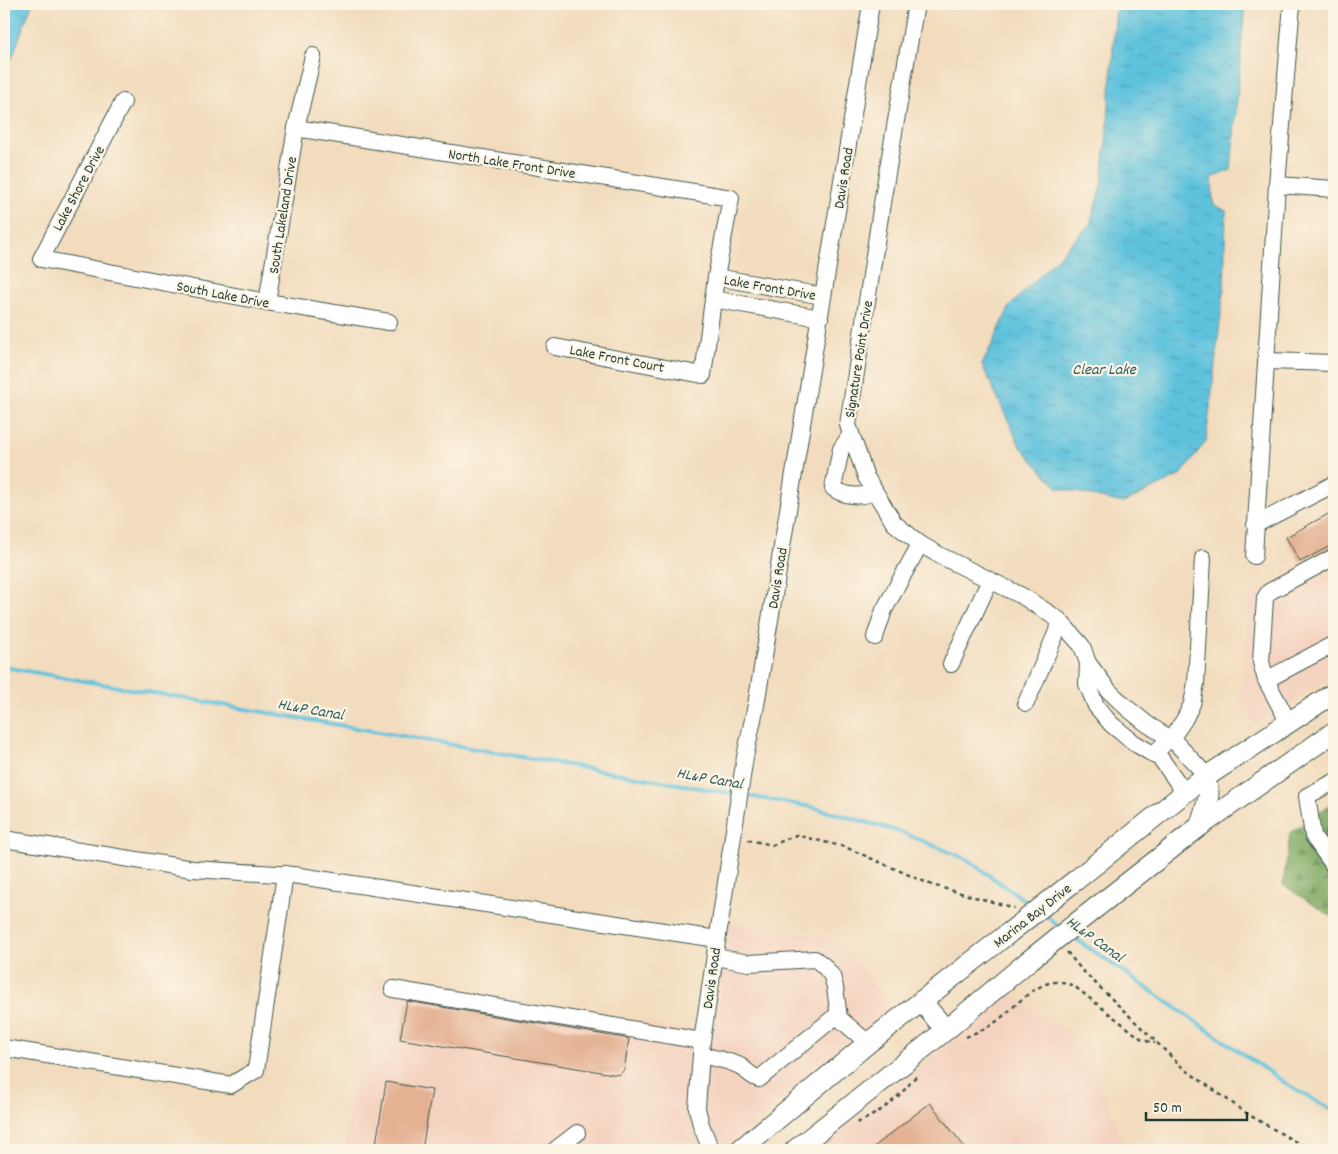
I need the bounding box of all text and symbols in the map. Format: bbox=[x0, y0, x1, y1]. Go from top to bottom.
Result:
street label: Lake Shore Drive bbox=[48, 142, 112, 236]
street label: North Lake Front Drive bbox=[446, 144, 577, 186]
street label: Davis Road bbox=[829, 146, 861, 210]
street label: South Lakeland Drive bbox=[264, 155, 304, 276]
street label: Lake Front Drive bbox=[722, 270, 818, 308]
street label: South Lake Drive bbox=[174, 276, 271, 316]
street label: Signature Point Drive bbox=[840, 299, 880, 420]
street label: Lake Front Court bbox=[567, 340, 666, 380]
water label: Clear Lake bbox=[1072, 359, 1137, 382]
street label: Davis Road bbox=[763, 546, 795, 610]
water label: HL&P Canal bbox=[276, 693, 347, 728]
water label: HL&P Canal bbox=[675, 762, 746, 797]
street label: Marina Bay Drive bbox=[989, 879, 1077, 954]
water label: HL&P Canal bbox=[1061, 911, 1129, 970]
street label: Davis Road bbox=[698, 946, 728, 1010]
scale bar bbox=[1146, 1089, 1247, 1121]
text: 50 m bbox=[1153, 1098, 1182, 1120]

